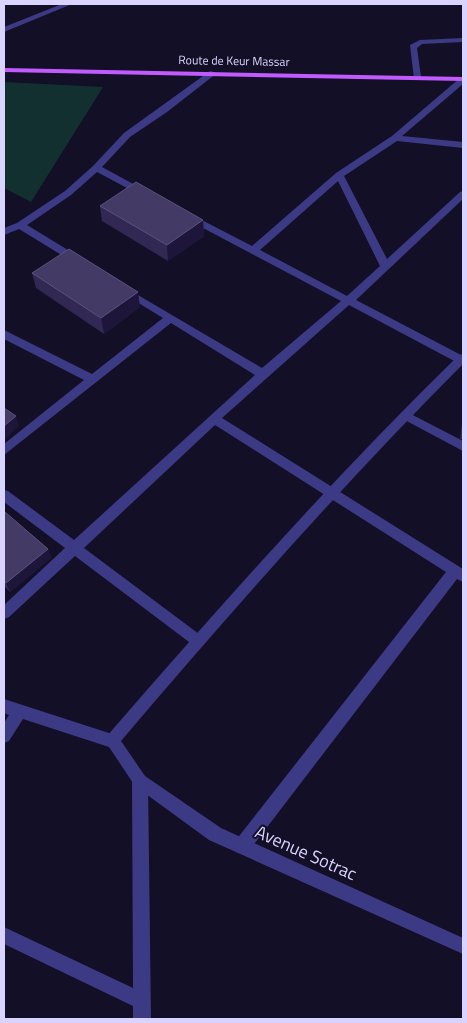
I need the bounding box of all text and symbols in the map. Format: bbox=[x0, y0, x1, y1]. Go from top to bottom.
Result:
street label: Route de Keur Massar bbox=[178, 50, 290, 71]
street label: Avenue Sotrac bbox=[251, 818, 362, 887]

